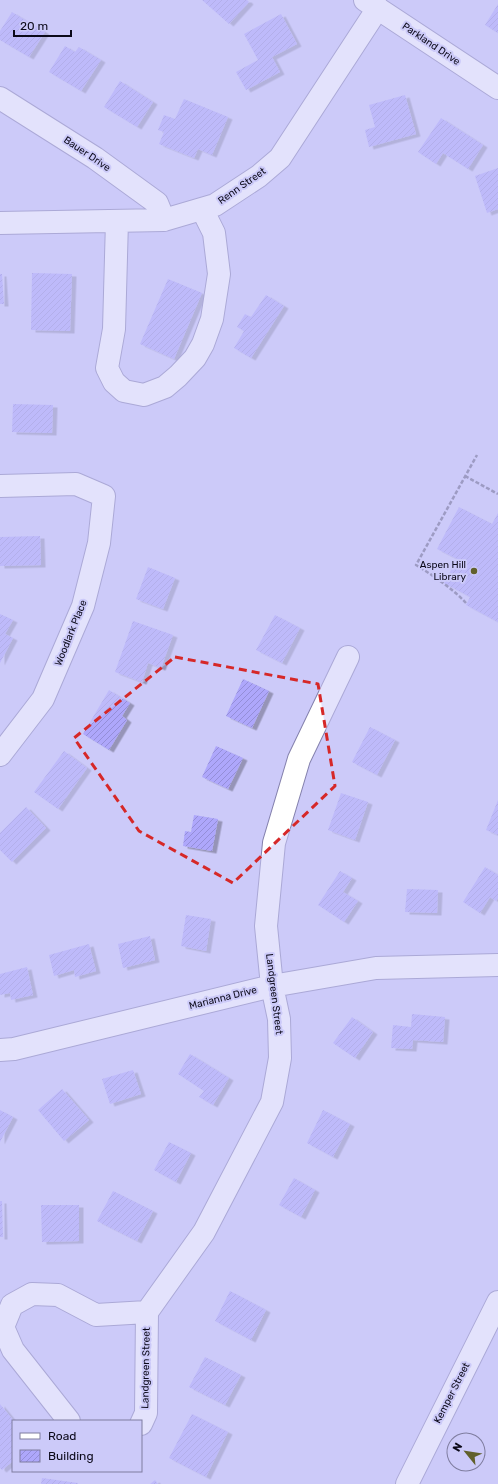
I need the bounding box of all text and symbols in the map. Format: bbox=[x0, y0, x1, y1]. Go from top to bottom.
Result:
scale bar bbox=[14, 12, 71, 38]
text: 20 m bbox=[20, 19, 48, 33]
street label: Parkland Drive bbox=[400, 20, 463, 68]
street label: Bauer Drive bbox=[61, 134, 113, 174]
street label: Renn Street bbox=[216, 165, 268, 207]
place label: Aspen Hill Library bbox=[420, 559, 466, 583]
marker: Aspen Hill Library bbox=[469, 566, 479, 576]
street label: Woodlark Place bbox=[52, 598, 90, 668]
street label: Landgreen Street bbox=[263, 953, 285, 1035]
street label: Marianna Drive bbox=[188, 984, 258, 1012]
street label: Landgreen Street bbox=[139, 1327, 153, 1409]
street label: Kemper Street bbox=[432, 1360, 473, 1425]
legend bbox=[12, 1420, 142, 1472]
text: Road bbox=[48, 1429, 76, 1443]
north arrow bbox=[446, 1432, 486, 1472]
text: N bbox=[450, 1441, 465, 1454]
text: Building bbox=[48, 1449, 94, 1463]

